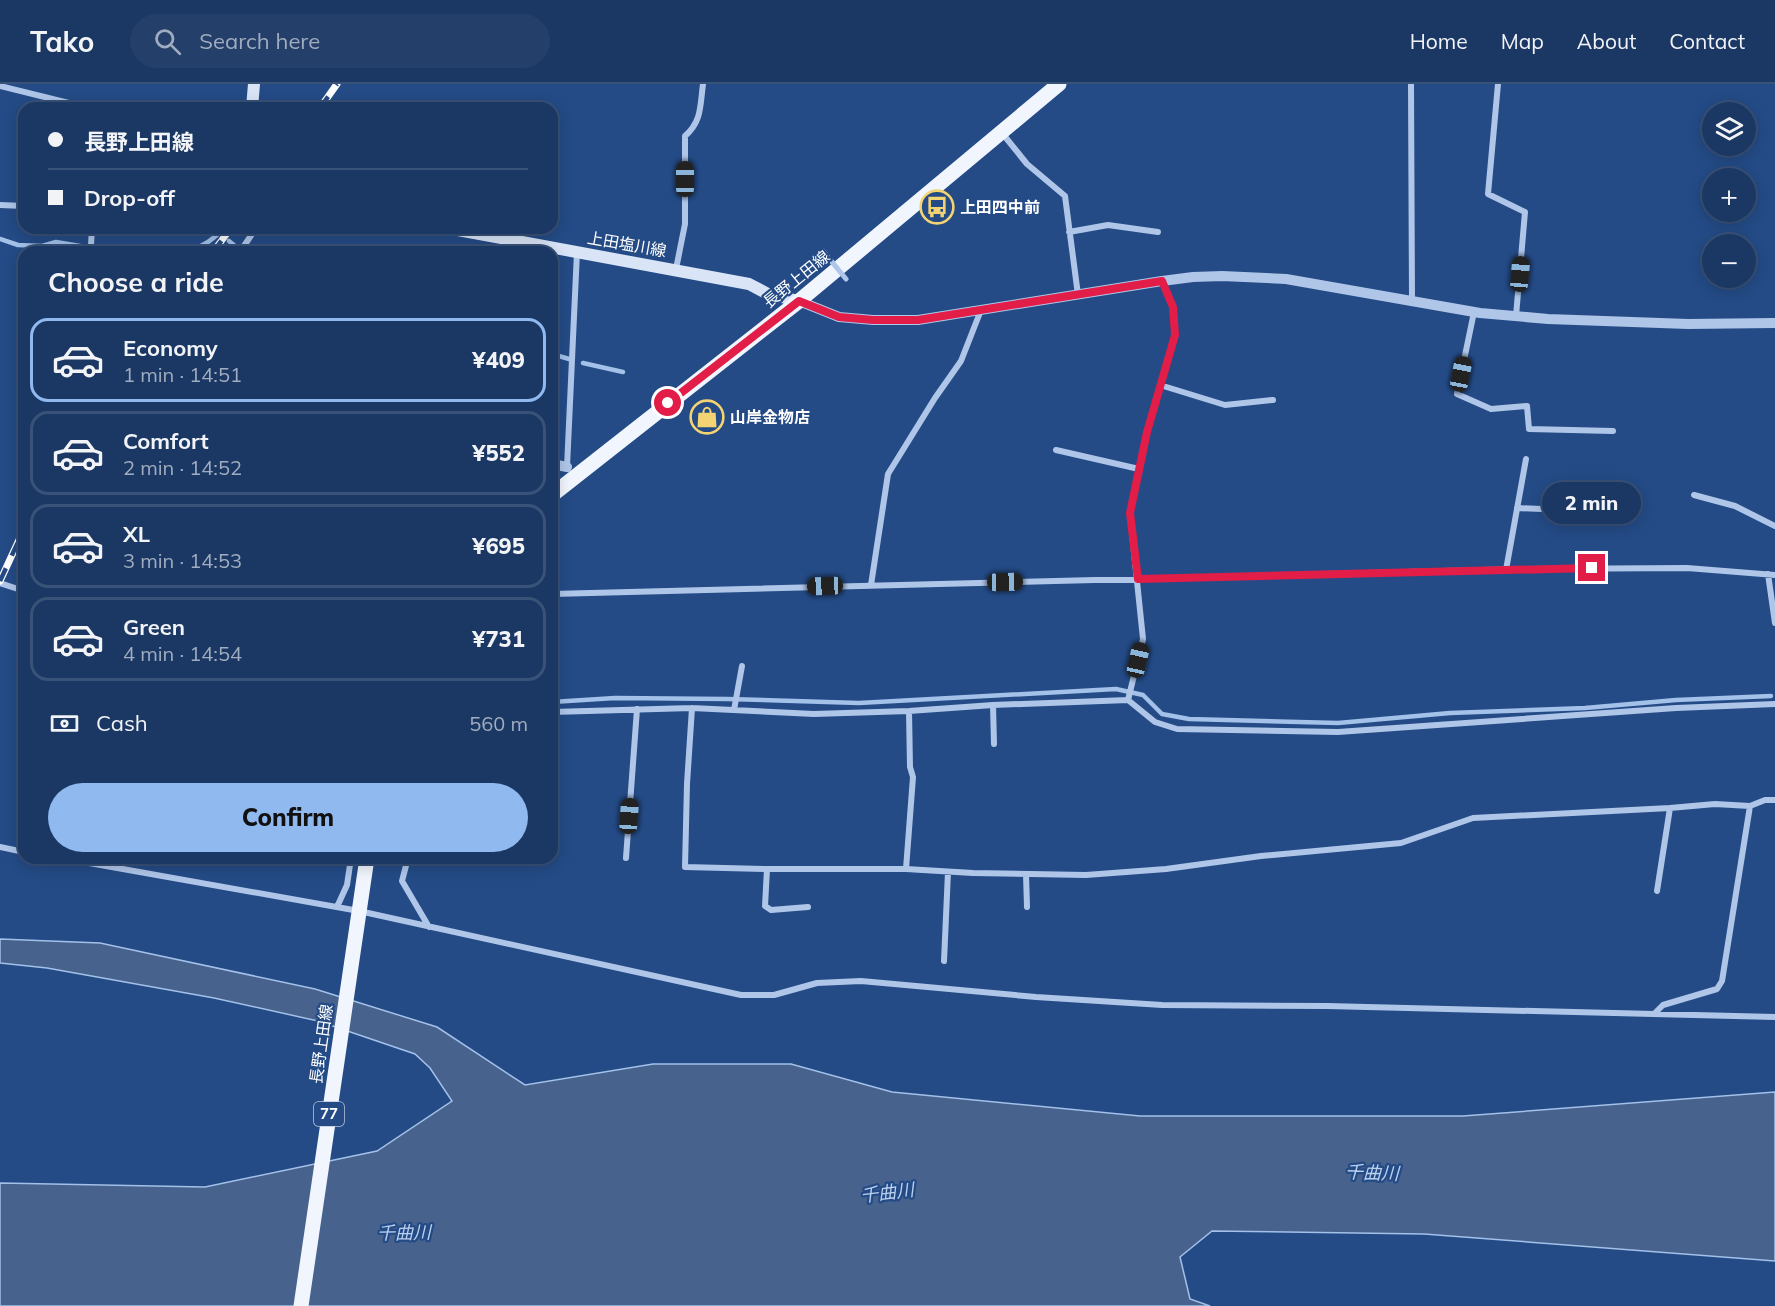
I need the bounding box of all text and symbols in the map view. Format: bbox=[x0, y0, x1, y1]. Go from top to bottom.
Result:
search box bbox=[130, 14, 550, 68]
text: Tako bbox=[30, 24, 94, 59]
icon: search bbox=[151, 25, 184, 58]
text: Search here bbox=[199, 27, 320, 55]
text: Home bbox=[1410, 28, 1468, 54]
text: Map bbox=[1501, 28, 1544, 54]
text: About bbox=[1577, 28, 1636, 54]
text: Contact bbox=[1669, 28, 1745, 54]
map controls bbox=[1702, 102, 1756, 288]
button: layers bbox=[1702, 102, 1756, 156]
text: 長野上田線 bbox=[84, 128, 194, 156]
car bbox=[676, 161, 694, 197]
button: + bbox=[1702, 168, 1756, 222]
text: Drop-off bbox=[84, 184, 175, 212]
bus stop icon: 上田四中前 bbox=[919, 189, 955, 225]
place label: 上田四中前 bbox=[960, 197, 1040, 217]
street label: 上田塩川線 bbox=[586, 227, 668, 261]
button: − bbox=[1702, 234, 1756, 288]
street label: 長野上田線 bbox=[759, 246, 833, 312]
car bbox=[1509, 255, 1531, 293]
text: Choose a ride bbox=[48, 265, 224, 299]
icon: car bbox=[51, 333, 105, 387]
text: Economy bbox=[123, 334, 218, 362]
text: ¥409 bbox=[472, 346, 525, 374]
car bbox=[1449, 355, 1473, 393]
text: 1 min · 14:51 bbox=[123, 362, 242, 387]
route start bbox=[654, 389, 681, 416]
shop icon: 山岸金物店 bbox=[689, 399, 725, 435]
place label: 山岸金物店 bbox=[730, 407, 810, 427]
icon: car bbox=[51, 426, 105, 480]
text: Comfort bbox=[123, 427, 209, 455]
text: ¥552 bbox=[472, 439, 525, 467]
text: 2 min · 14:52 bbox=[123, 455, 242, 480]
callout: 2 min bbox=[1542, 481, 1642, 523]
text: 2 min bbox=[1565, 490, 1618, 515]
icon: car bbox=[51, 519, 105, 573]
text: XL bbox=[123, 520, 150, 548]
text: ¥695 bbox=[472, 532, 525, 560]
text: 3 min · 14:53 bbox=[123, 548, 242, 573]
route end bbox=[1578, 554, 1605, 581]
car bbox=[987, 573, 1023, 591]
car bbox=[807, 576, 843, 596]
icon: car bbox=[51, 612, 105, 666]
text: Green bbox=[123, 613, 185, 641]
text: ¥731 bbox=[472, 625, 525, 653]
car bbox=[1125, 640, 1151, 680]
text: 4 min · 14:54 bbox=[123, 641, 242, 666]
icon: cash bbox=[48, 707, 81, 740]
text: Cash bbox=[96, 709, 148, 737]
text: 560 m bbox=[469, 711, 528, 736]
button: Confirm bbox=[48, 783, 528, 852]
car bbox=[619, 797, 639, 835]
street label: 長野上田線 bbox=[306, 1003, 336, 1085]
road number: 77 bbox=[314, 1102, 344, 1126]
water label: 千曲川 bbox=[1345, 1160, 1401, 1185]
water label: 千曲川 bbox=[859, 1178, 917, 1207]
water label: 千曲川 bbox=[377, 1220, 433, 1244]

